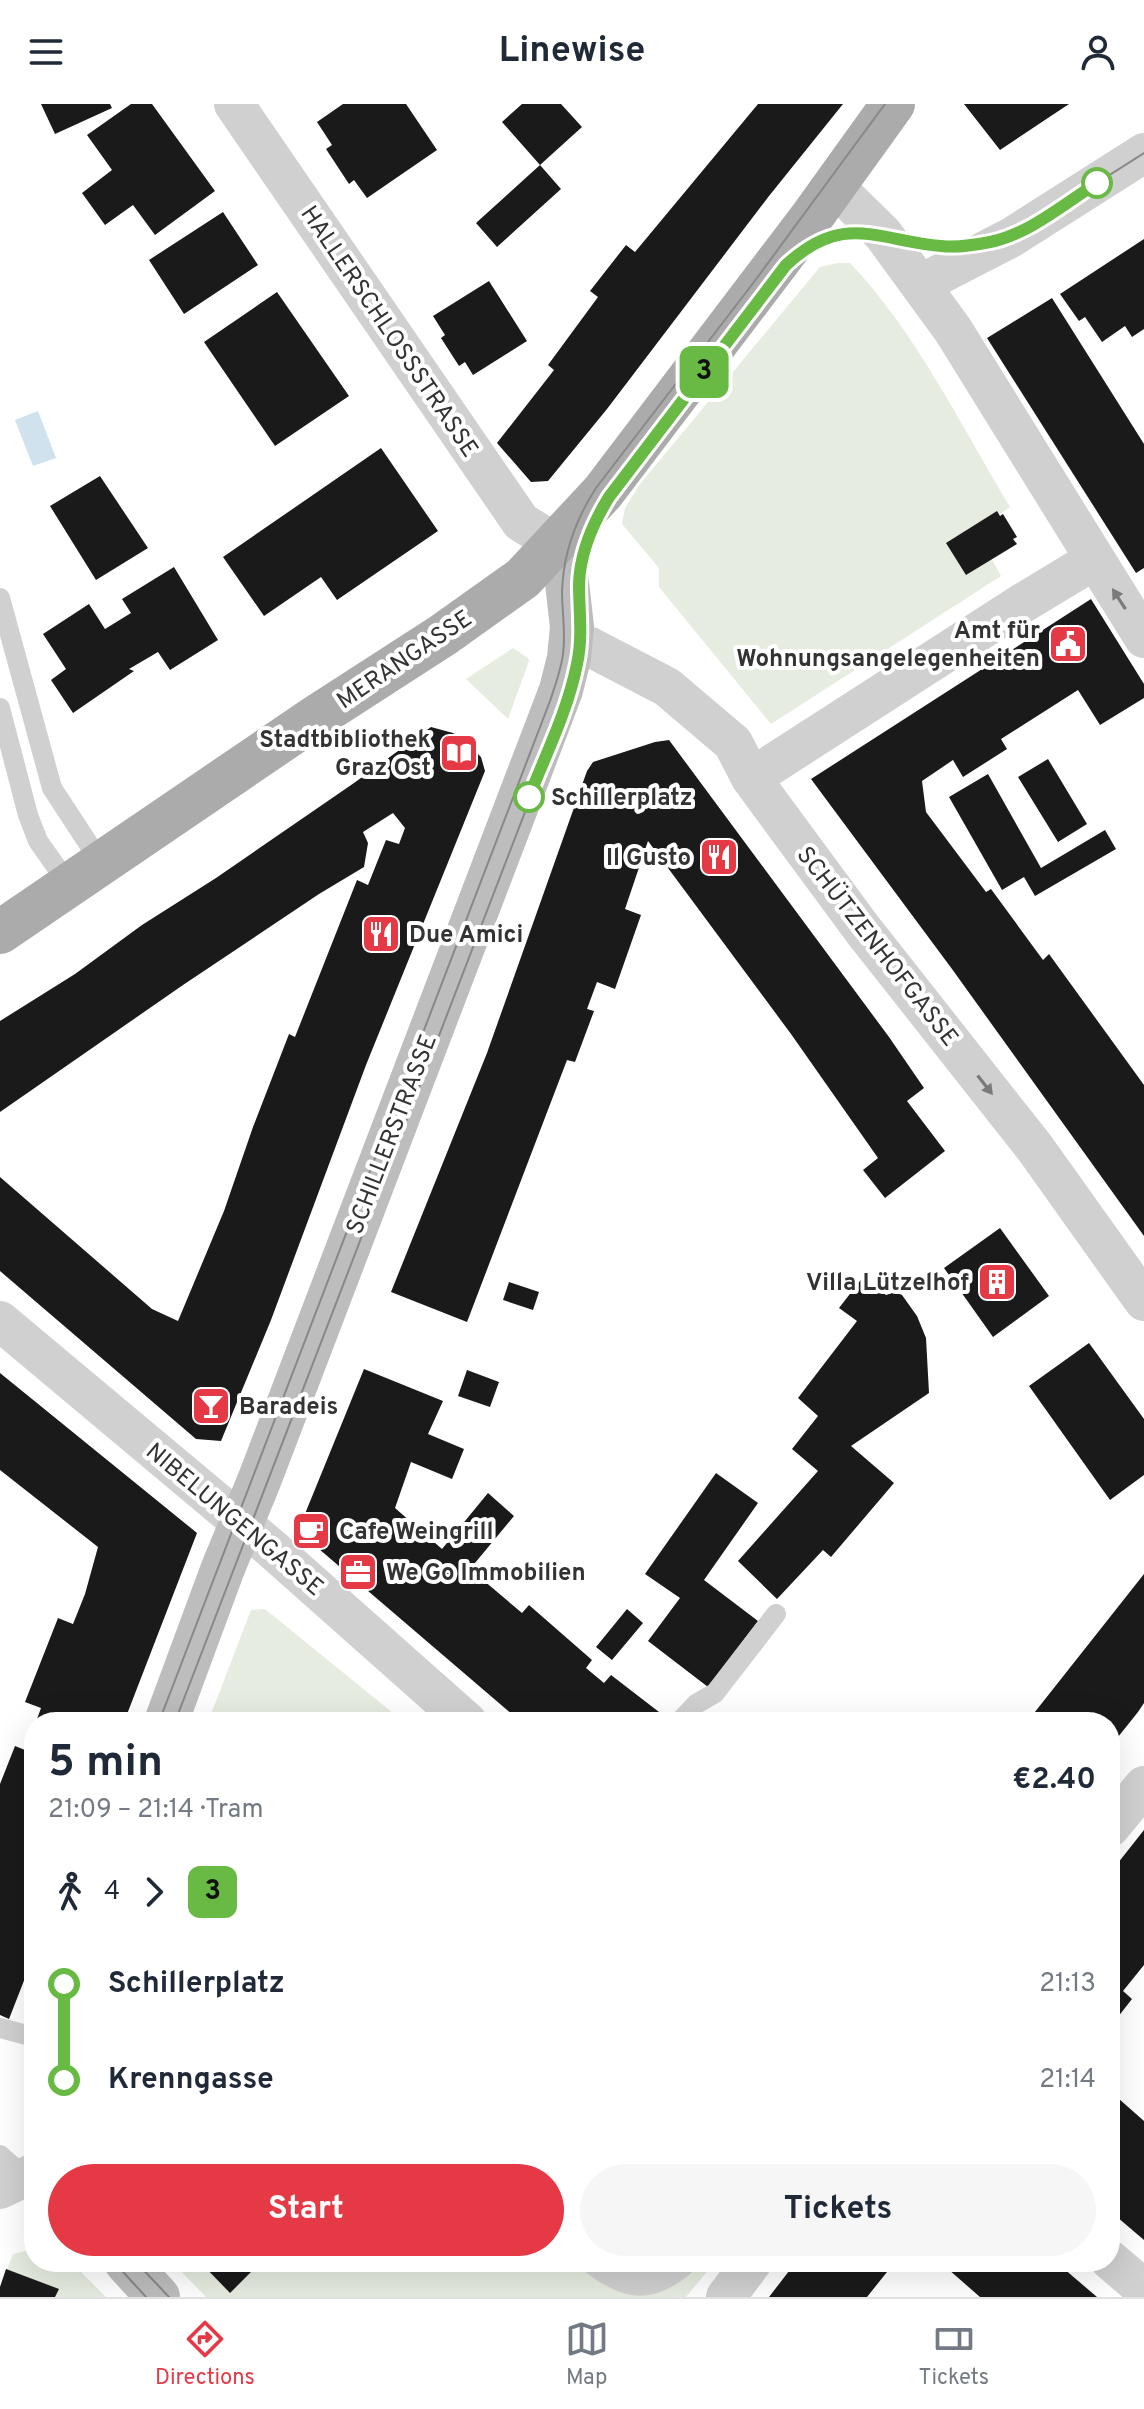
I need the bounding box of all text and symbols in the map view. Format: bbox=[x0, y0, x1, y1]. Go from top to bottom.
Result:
text: Linewise bbox=[499, 29, 645, 75]
icon: menu bbox=[24, 30, 68, 74]
icon: person bbox=[1076, 30, 1120, 74]
unlabelled marker bbox=[1082, 168, 1112, 198]
street label: HALLERSCHLOSSSTRASSE bbox=[293, 201, 484, 464]
line badge: 3 bbox=[678, 346, 730, 398]
text: 3 bbox=[696, 354, 712, 390]
one-way arrow bbox=[1112, 588, 1127, 610]
street label: MERANGASSE bbox=[332, 604, 478, 717]
place label: Amt für Wohnungsangelegenheiten bbox=[736, 617, 1040, 675]
public building icon: Amt für Wohnungsangelegenheiten bbox=[1047, 623, 1089, 665]
place label: Stadtbibliothek Graz Ost bbox=[259, 726, 431, 784]
library icon: Stadtbibliothek Graz Ost bbox=[438, 732, 480, 774]
marker: Schillerplatz bbox=[514, 782, 544, 812]
place label: Schillerplatz bbox=[551, 784, 693, 814]
restaurant icon: Il Gusto bbox=[698, 836, 740, 878]
street label: SCHÜTZENHOFGASSE bbox=[789, 840, 965, 1053]
place label: Il Gusto bbox=[606, 844, 691, 874]
restaurant icon: Due Amici bbox=[360, 913, 402, 955]
place label: Due Amici bbox=[409, 921, 523, 951]
street label: SCHILLERSTRASSE bbox=[341, 1030, 445, 1239]
one-way arrow bbox=[977, 1075, 993, 1095]
building icon: Villa Lützelhof bbox=[976, 1261, 1018, 1303]
place label: Villa Lützelhof bbox=[806, 1269, 969, 1299]
bar icon: Baradeis bbox=[190, 1385, 232, 1427]
place label: Baradeis bbox=[239, 1393, 338, 1423]
street label: NIBELUNGENGASSE bbox=[139, 1437, 329, 1604]
cafe icon: Cafe Weingrill bbox=[290, 1510, 332, 1552]
place label: Cafe Weingrill bbox=[339, 1518, 494, 1548]
office icon: We Go Immobilien bbox=[337, 1551, 379, 1593]
place label: We Go Immobilien bbox=[386, 1559, 586, 1589]
text: 5 min bbox=[48, 1736, 163, 1792]
text: €2.40 bbox=[1012, 1762, 1096, 1799]
text: 21:09 – 21:14 · Tram bbox=[48, 1794, 264, 1827]
icon: walk bbox=[48, 1870, 92, 1914]
icon: forward bbox=[132, 1870, 176, 1914]
text: 3 bbox=[204, 1874, 221, 1910]
text: 4 bbox=[104, 1876, 120, 1909]
text: Schillerplatz bbox=[108, 1966, 285, 2003]
text: 21:13 bbox=[1039, 1968, 1096, 2001]
text: Krenngasse bbox=[108, 2062, 274, 2099]
text: 21:14 bbox=[1039, 2064, 1096, 2097]
button: Start bbox=[48, 2164, 564, 2256]
button: Tickets bbox=[580, 2164, 1096, 2256]
tab: Directions bbox=[155, 2317, 255, 2392]
tab: Map bbox=[565, 2317, 609, 2392]
tab: Tickets bbox=[919, 2317, 989, 2392]

